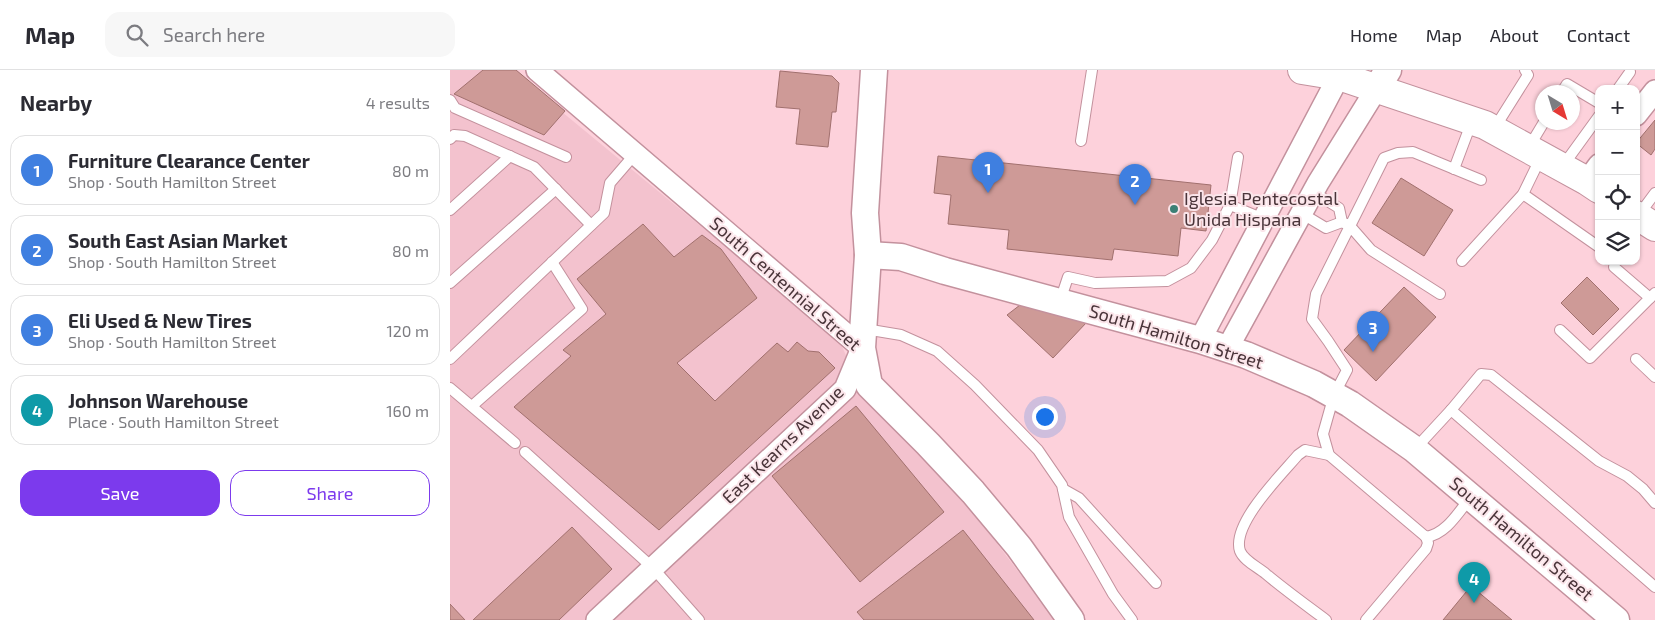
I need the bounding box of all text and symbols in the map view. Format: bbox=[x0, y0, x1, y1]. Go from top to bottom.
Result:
search box bbox=[105, 12, 455, 57]
text: Map bbox=[25, 20, 75, 49]
icon: search bbox=[123, 21, 151, 49]
text: Search here bbox=[163, 23, 265, 46]
text: Home bbox=[1350, 24, 1398, 46]
text: Map bbox=[1426, 24, 1462, 46]
text: About bbox=[1490, 24, 1539, 46]
text: Contact bbox=[1567, 24, 1630, 46]
north arrow bbox=[1535, 85, 1580, 130]
map controls bbox=[1595, 85, 1640, 265]
button: + bbox=[1595, 85, 1640, 130]
text: Nearby bbox=[20, 90, 92, 115]
text: 4 results bbox=[366, 93, 430, 112]
button: − bbox=[1595, 130, 1640, 175]
text: Furniture Clearance Center bbox=[68, 149, 310, 172]
pin: 1 bbox=[972, 152, 1004, 193]
text: 1 bbox=[34, 161, 40, 180]
text: 80 m bbox=[392, 161, 429, 180]
pin: 2 bbox=[1119, 164, 1151, 205]
text: Shop · South Hamilton Street bbox=[68, 172, 276, 191]
button: locate bbox=[1595, 175, 1640, 220]
place label: Iglesia Pentecostal Unida Hispana bbox=[1184, 187, 1339, 230]
marker: Iglesia Pentecostal Unida Hispana bbox=[1168, 203, 1180, 215]
street label: South Centennial Street bbox=[706, 212, 866, 355]
button: layers bbox=[1595, 220, 1640, 265]
text: South East Asian Market bbox=[68, 229, 287, 252]
text: 2 bbox=[32, 241, 42, 260]
text: 80 m bbox=[392, 241, 429, 260]
text: Shop · South Hamilton Street bbox=[68, 252, 276, 271]
street label: South Hamilton Street bbox=[1087, 299, 1266, 373]
text: Eli Used & New Tires bbox=[68, 309, 252, 332]
pin: 3 bbox=[1357, 311, 1389, 352]
text: 3 bbox=[32, 321, 42, 340]
text: 120 m bbox=[386, 321, 429, 340]
text: Shop · South Hamilton Street bbox=[68, 332, 276, 351]
street label: East Kearns Avenue bbox=[717, 381, 848, 508]
text: Johnson Warehouse bbox=[68, 389, 248, 412]
text: 4 bbox=[32, 401, 42, 420]
text: 160 m bbox=[386, 401, 429, 420]
your location bbox=[1032, 404, 1058, 430]
text: Place · South Hamilton Street bbox=[68, 412, 279, 431]
button: Save bbox=[20, 470, 220, 516]
button: Share bbox=[230, 470, 430, 516]
street label: South Hamilton Street bbox=[1445, 472, 1598, 605]
pin: 4 bbox=[1458, 562, 1490, 603]

